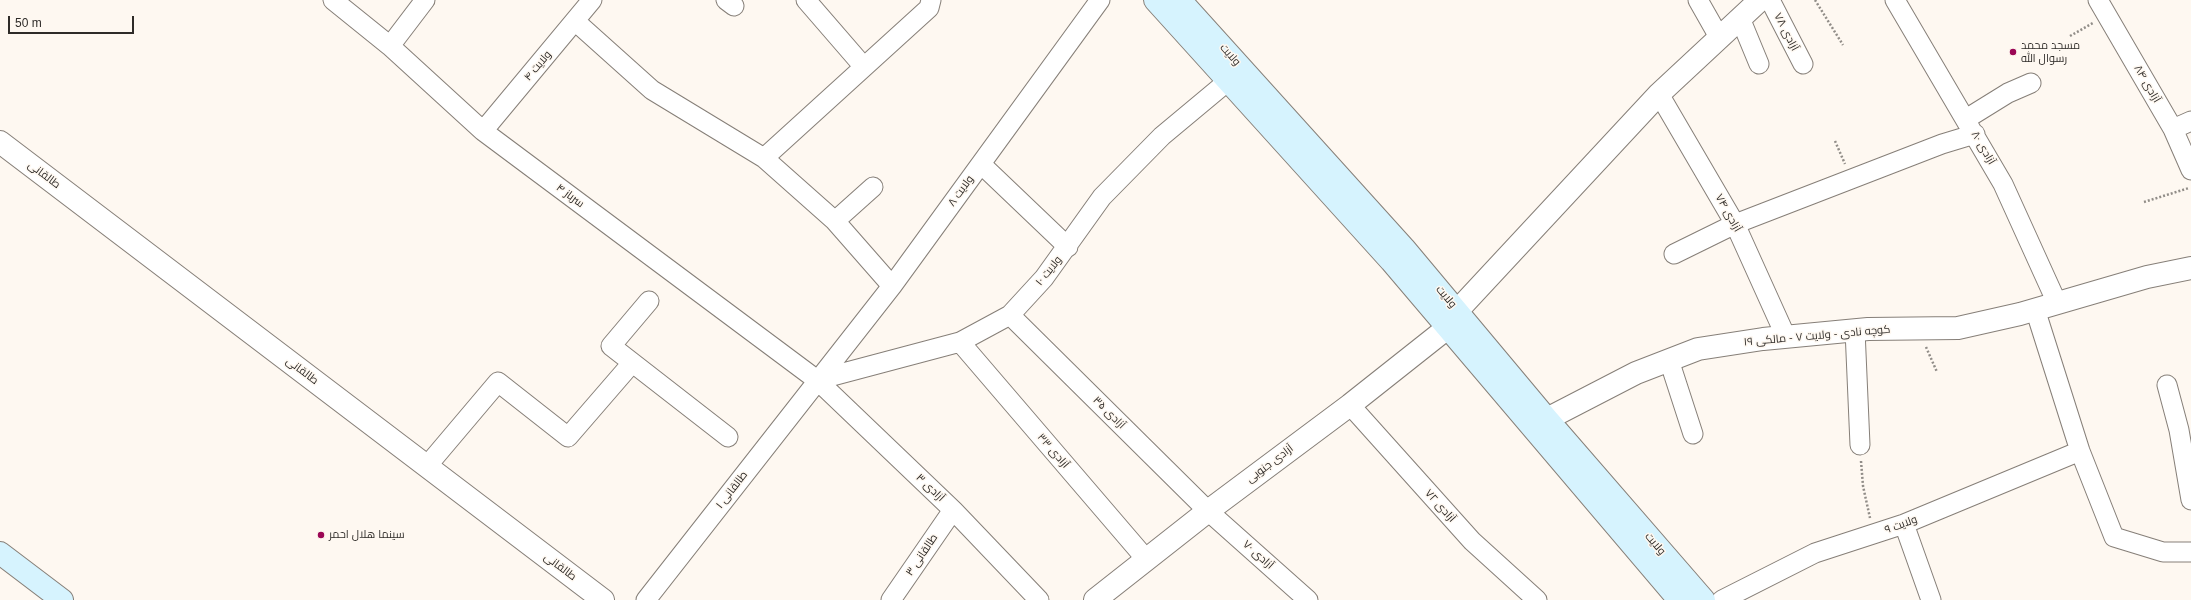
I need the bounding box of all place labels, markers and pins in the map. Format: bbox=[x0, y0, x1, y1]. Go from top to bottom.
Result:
place label: مسجد محمد رسوال الله bbox=[2021, 39, 2080, 65]
marker: مسجد محمد رسوال الله bbox=[2008, 47, 2018, 57]
place label: سینما هلال احمر bbox=[329, 528, 405, 542]
marker: سینما هلال احمر bbox=[316, 530, 326, 540]

